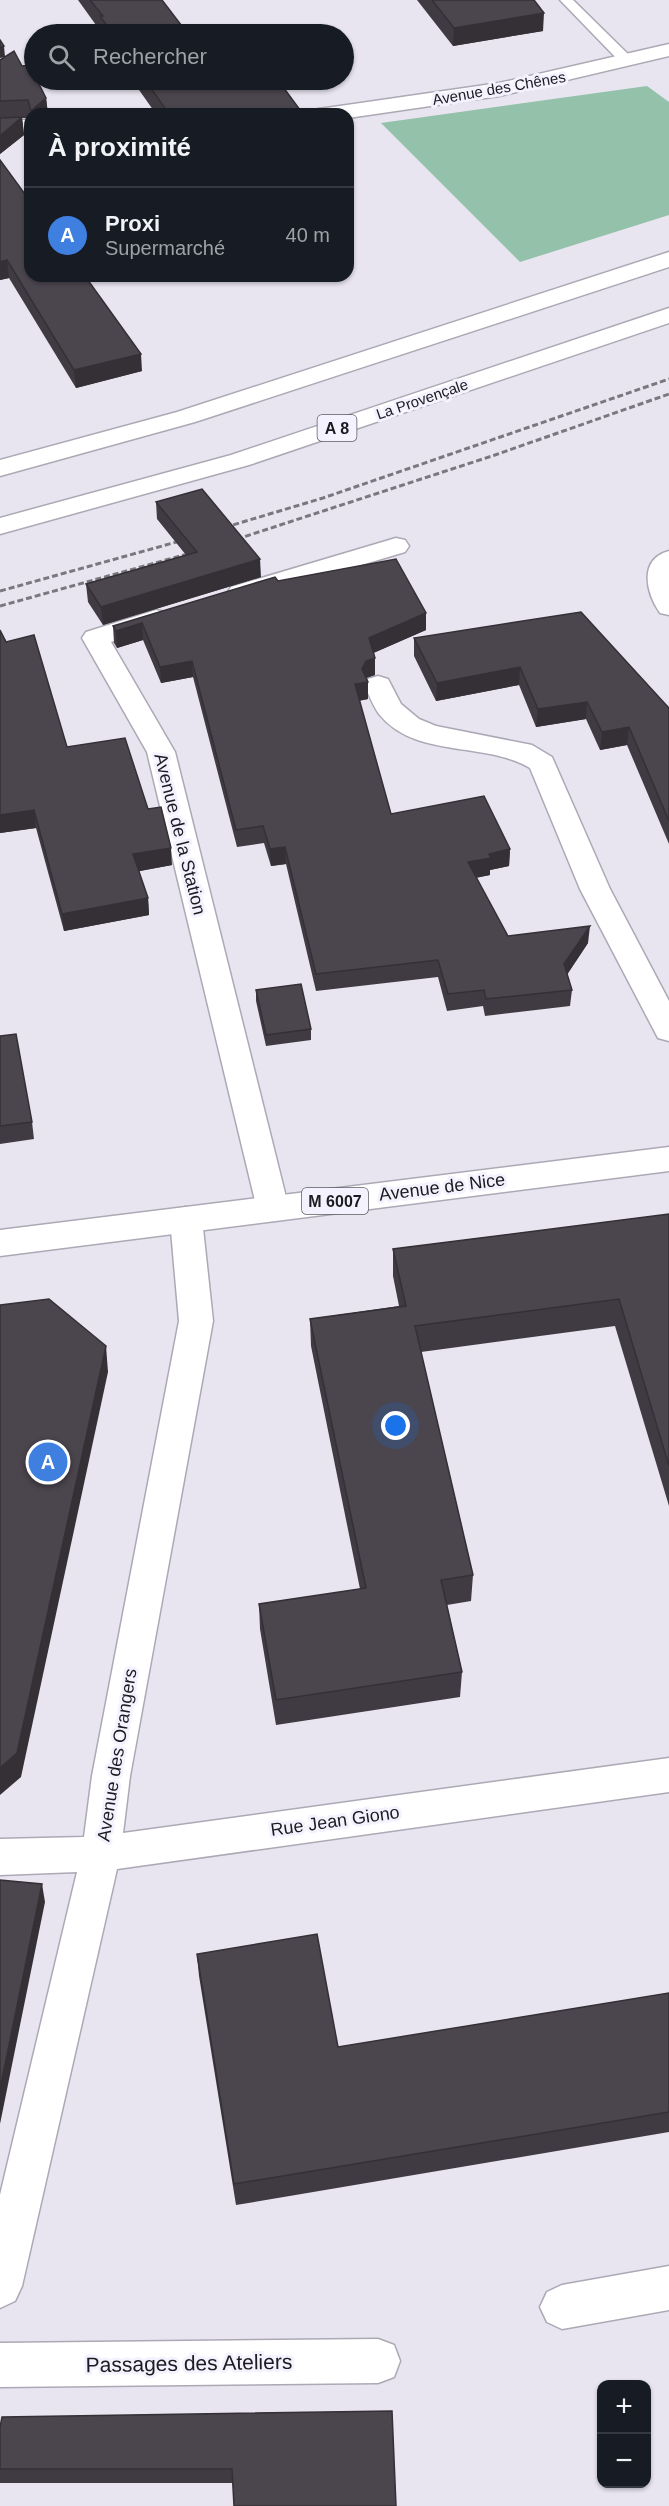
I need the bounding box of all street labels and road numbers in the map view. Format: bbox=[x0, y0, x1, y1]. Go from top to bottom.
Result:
street label: Avenue des Chênes bbox=[431, 68, 567, 108]
street label: La Provençale bbox=[374, 375, 470, 423]
road number: A 8 bbox=[318, 415, 356, 441]
street label: Avenue de la Station bbox=[150, 751, 210, 917]
street label: Avenue de Nice bbox=[378, 1169, 506, 1205]
road number: M 6007 bbox=[302, 1188, 368, 1214]
street label: Avenue des Orangers bbox=[93, 1667, 141, 1843]
street label: Rue Jean Giono bbox=[269, 1802, 401, 1840]
street label: Passages des Ateliers bbox=[86, 2350, 292, 2376]

